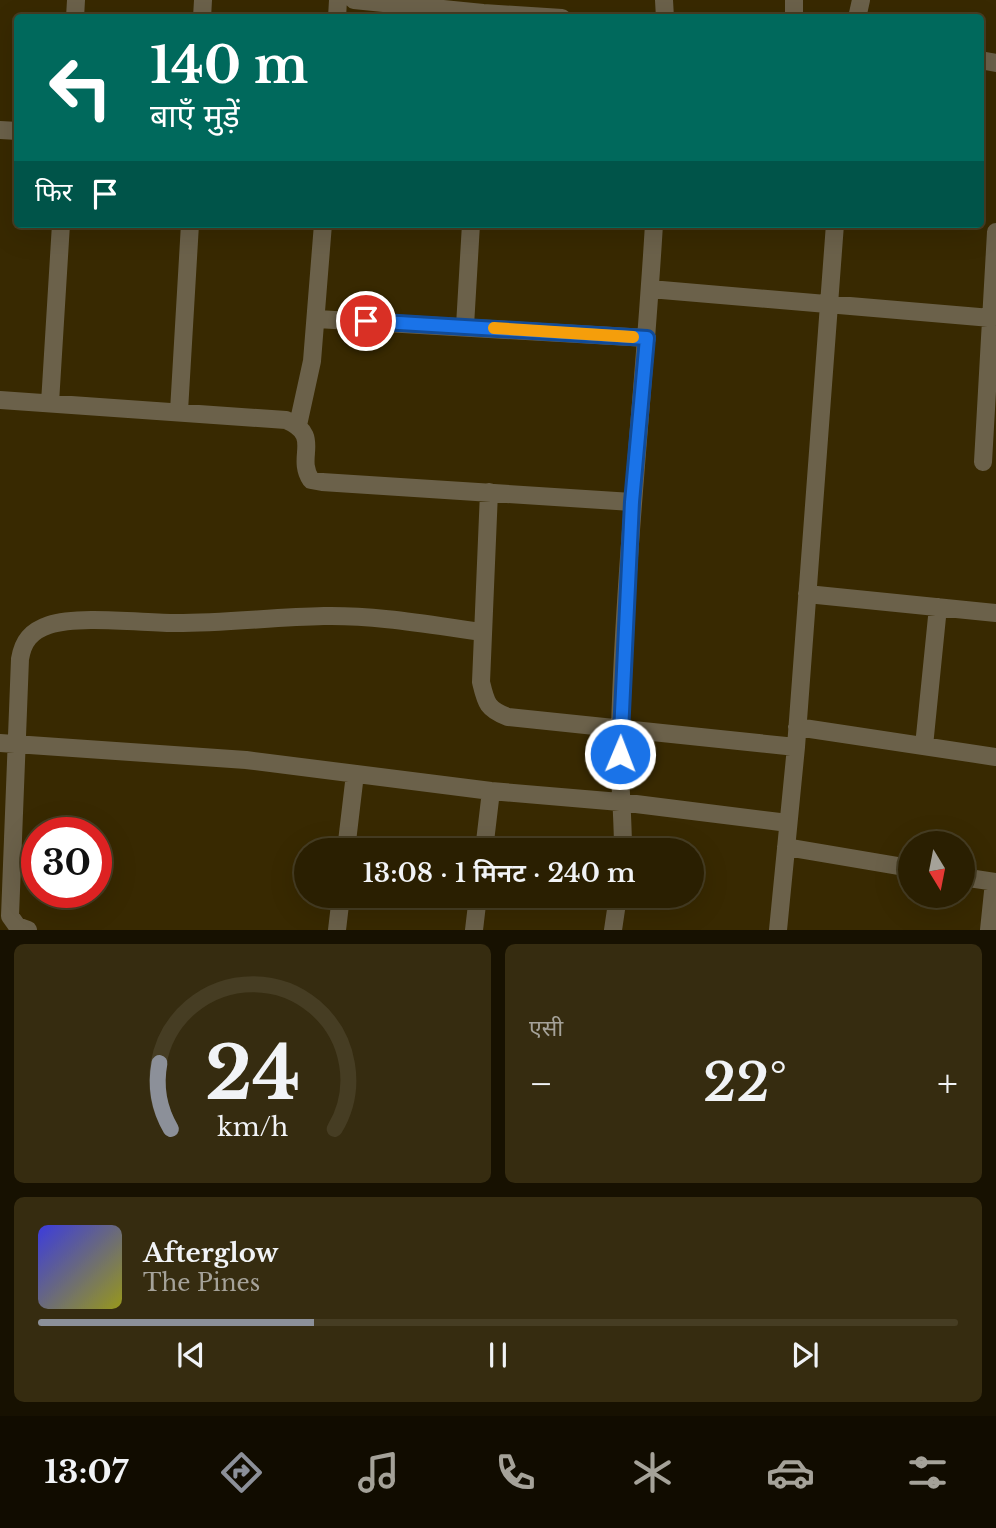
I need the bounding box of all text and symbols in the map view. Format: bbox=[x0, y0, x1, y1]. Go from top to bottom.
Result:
text: 140 m bbox=[150, 35, 308, 96]
icon: left bbox=[35, 42, 126, 133]
text: बाएँ मुड़ें bbox=[150, 96, 240, 136]
icon: arrive bbox=[86, 175, 124, 213]
text: फिर bbox=[35, 176, 72, 208]
pin bbox=[336, 291, 396, 351]
icon: arrive bbox=[347, 302, 385, 340]
position arrow bbox=[583, 717, 657, 791]
speed limit sign: 30 bbox=[21, 817, 112, 908]
north arrow bbox=[898, 831, 975, 908]
map controls bbox=[898, 831, 975, 908]
text: 13:08 · 1 मिनट · 240 m bbox=[362, 857, 636, 889]
text: एसी bbox=[529, 1014, 563, 1042]
text: 24 bbox=[205, 1029, 300, 1120]
text: 22° bbox=[703, 1051, 787, 1115]
text: − bbox=[529, 1060, 553, 1107]
text: + bbox=[937, 1060, 958, 1107]
text: km/h bbox=[217, 1112, 288, 1143]
text: Afterglow bbox=[143, 1237, 279, 1269]
text: The Pines bbox=[143, 1269, 260, 1297]
icon: previous bbox=[172, 1336, 210, 1374]
icon: pause bbox=[479, 1336, 517, 1374]
icon: next bbox=[786, 1336, 824, 1374]
icon: directions bbox=[217, 1448, 266, 1497]
icon: music bbox=[354, 1448, 403, 1497]
icon: phone bbox=[491, 1448, 540, 1497]
icon: climate bbox=[628, 1448, 677, 1497]
icon: car bbox=[766, 1448, 815, 1497]
icon: filters bbox=[903, 1448, 952, 1497]
text: 13:07 bbox=[44, 1452, 128, 1492]

